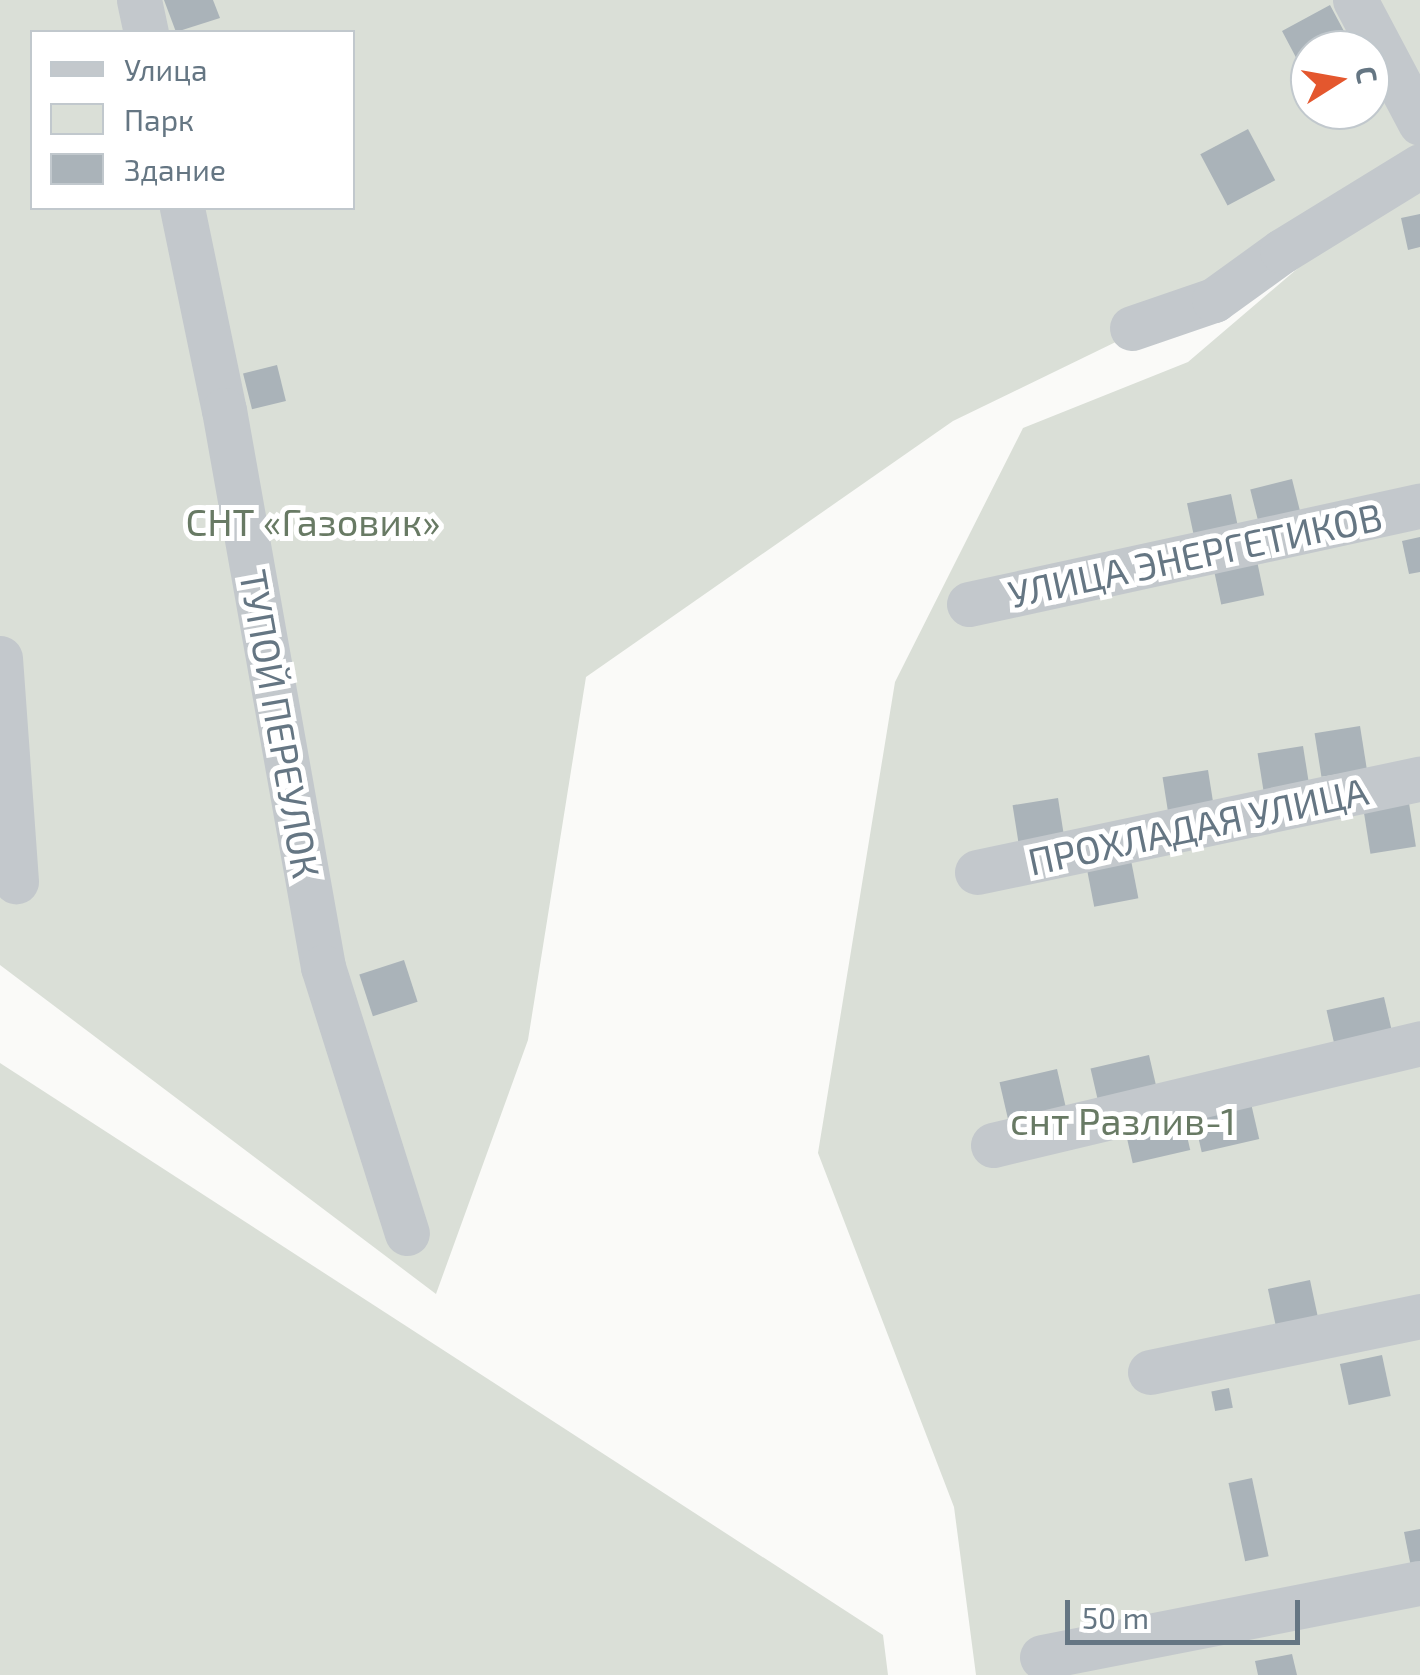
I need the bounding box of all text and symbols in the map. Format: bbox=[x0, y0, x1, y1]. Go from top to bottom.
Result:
legend bbox=[30, 30, 355, 210]
north arrow bbox=[1290, 30, 1390, 130]
text: Улица bbox=[124, 51, 208, 87]
text: С bbox=[1349, 63, 1386, 86]
text: Парк bbox=[124, 101, 194, 137]
text: Здание bbox=[124, 151, 226, 187]
street label: УЛИЦА ЭНЕРГЕТИКОВ bbox=[1004, 493, 1386, 617]
park label: СНТ «Газовик» bbox=[186, 499, 440, 545]
street label: ТУПОЙ ПЕРЕУЛОК bbox=[230, 566, 330, 882]
street label: ПРОХЛАДАЯ УЛИЦА bbox=[1024, 768, 1372, 884]
park label: снт Разлив-1 bbox=[1010, 1098, 1236, 1144]
scale bar bbox=[1070, 1580, 1305, 1642]
text: 50 m bbox=[1082, 1599, 1149, 1635]

